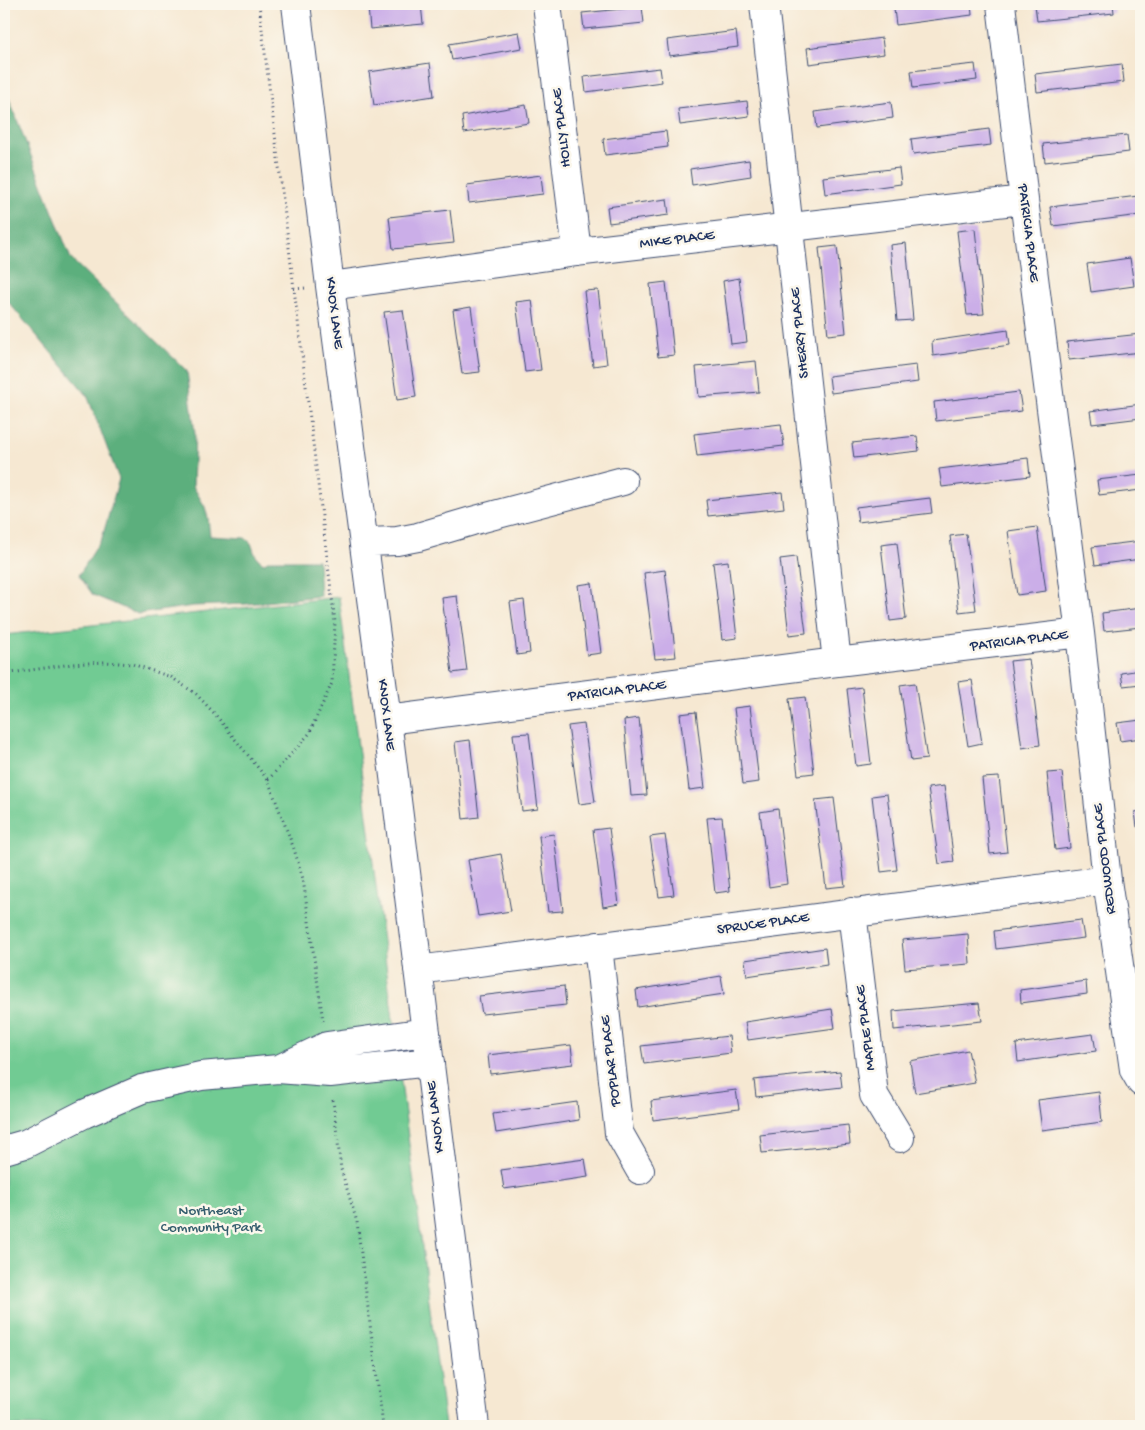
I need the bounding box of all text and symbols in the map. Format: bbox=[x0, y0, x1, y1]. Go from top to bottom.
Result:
street label: HOLLY PLACE bbox=[548, 87, 576, 168]
street label: PATRICIA PLACE bbox=[1013, 182, 1043, 284]
street label: MIKE PLACE bbox=[639, 226, 716, 254]
street label: KNOX LANE bbox=[321, 276, 347, 351]
street label: SHERRY PLACE bbox=[786, 286, 814, 379]
street label: PATRICIA PLACE bbox=[968, 626, 1070, 656]
street label: PATRICIA PLACE bbox=[566, 676, 668, 706]
street label: KNOX LANE bbox=[373, 678, 399, 753]
street label: REDWOOD PLACE bbox=[1089, 802, 1121, 915]
street label: SPRUCE PLACE bbox=[716, 909, 811, 939]
street label: MAPLE PLACE bbox=[852, 984, 880, 1072]
street label: POPLAR PLACE bbox=[596, 1014, 626, 1108]
street label: KNOX LANE bbox=[423, 1079, 449, 1154]
park label: Northeast Community Park bbox=[161, 1202, 262, 1237]

